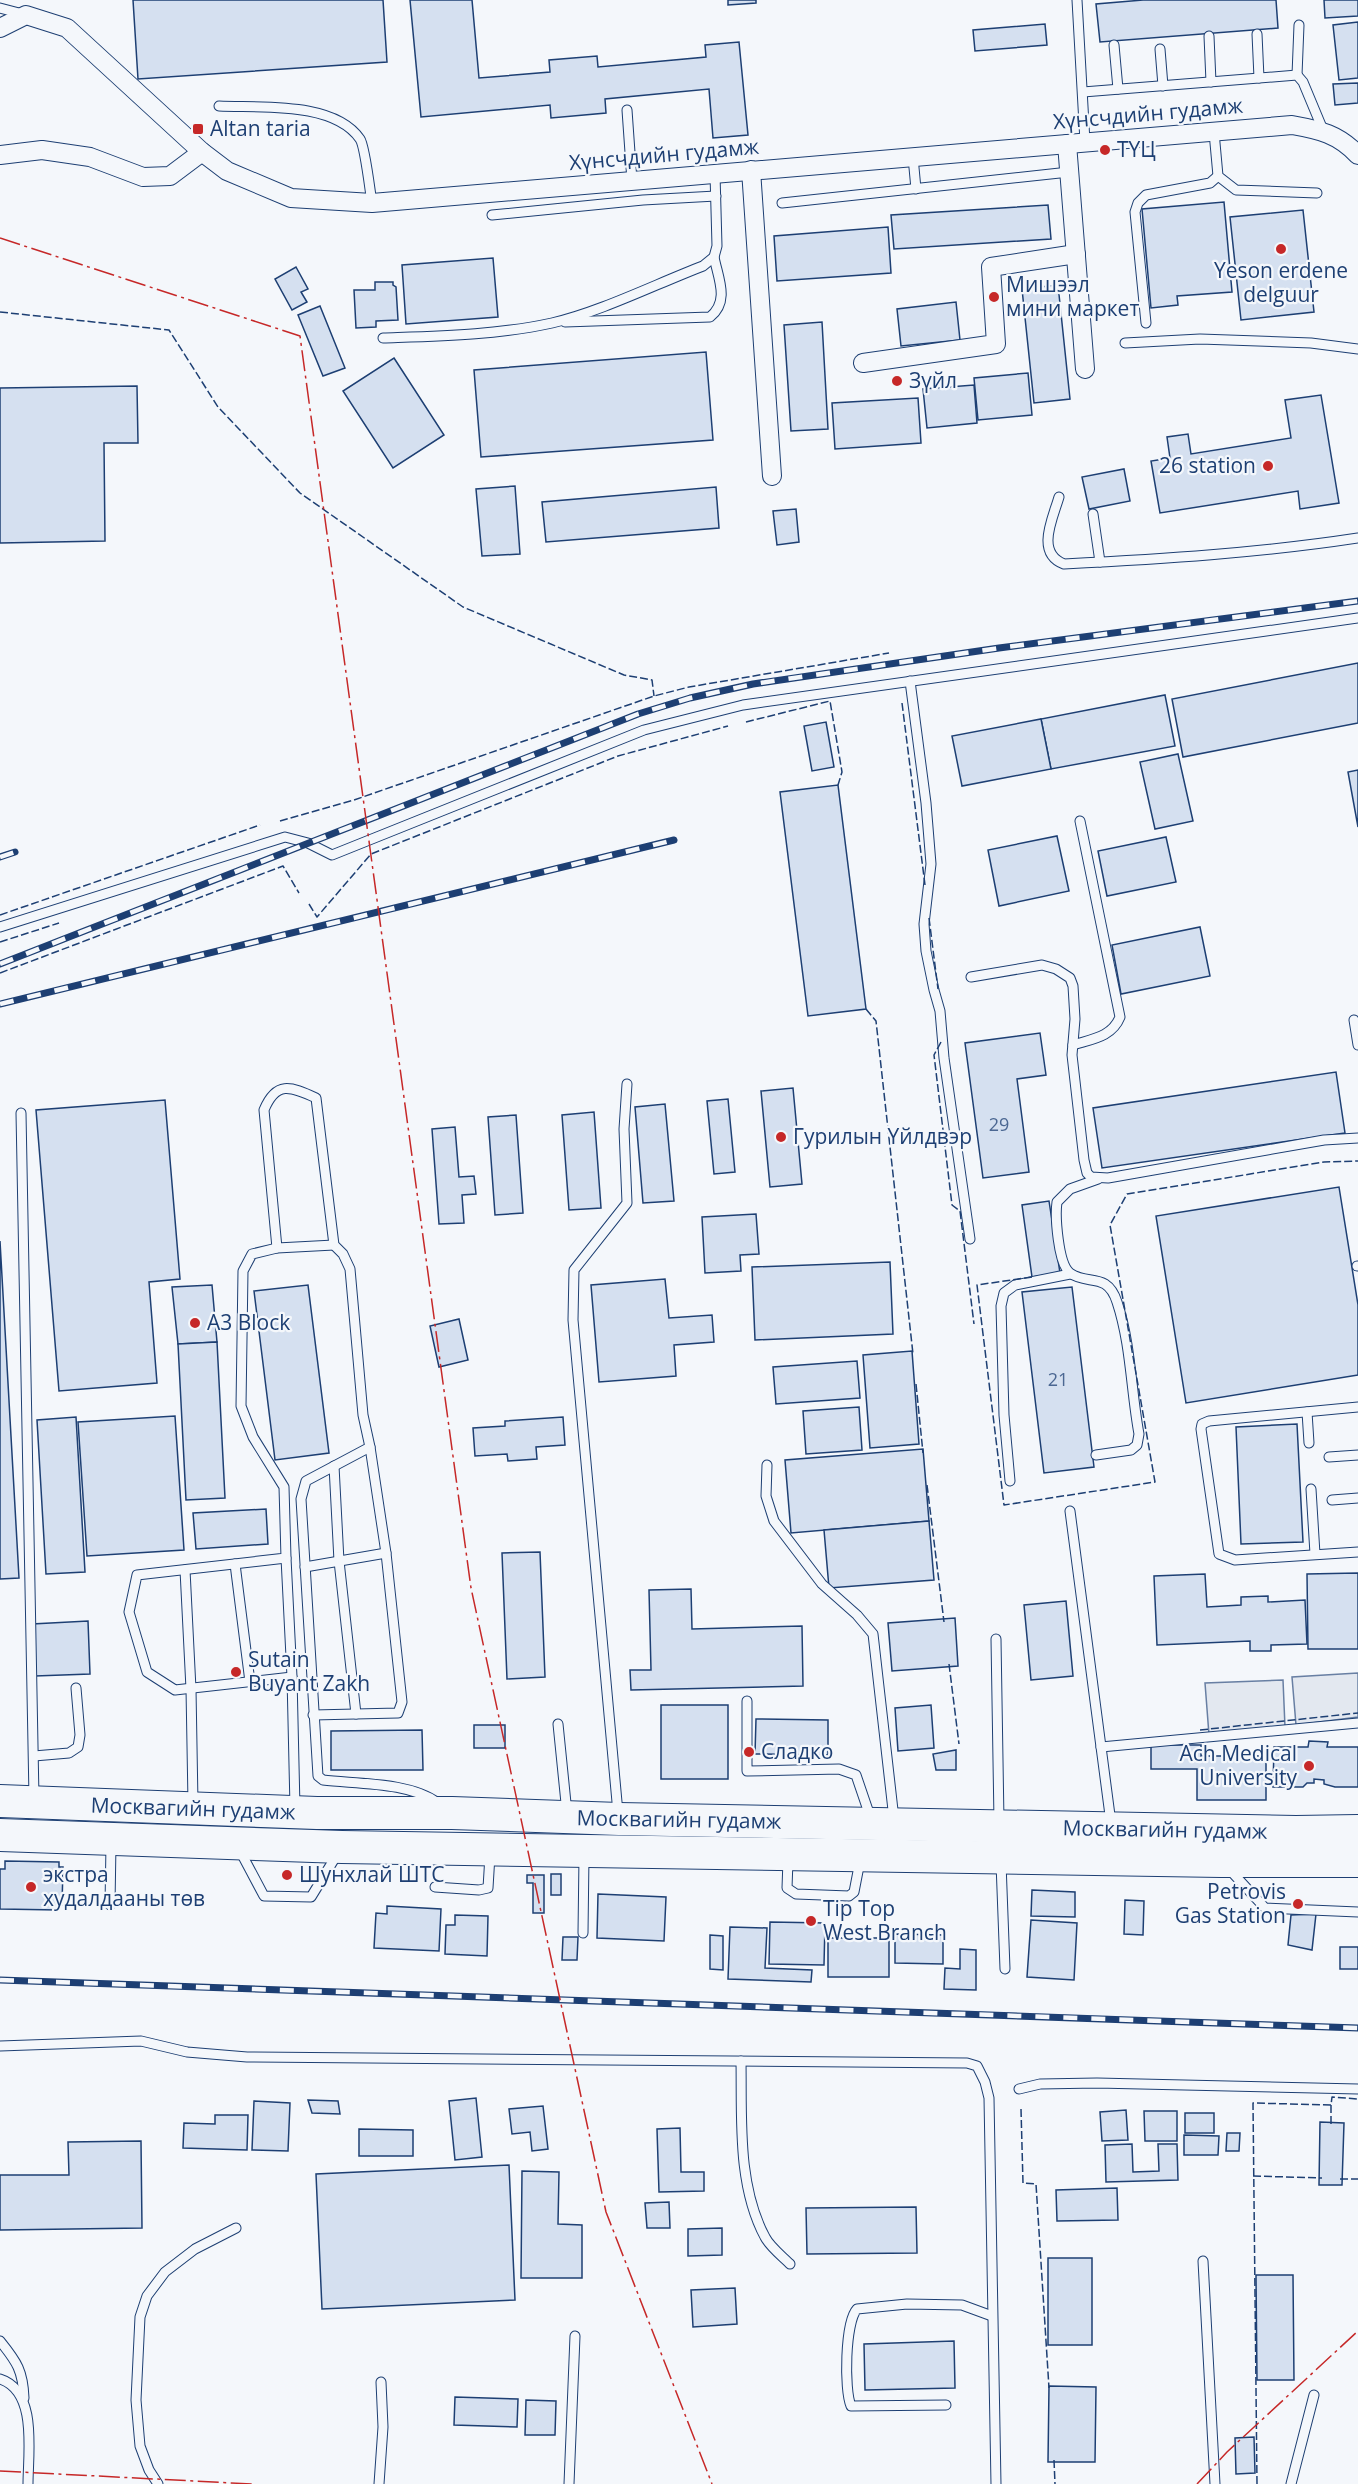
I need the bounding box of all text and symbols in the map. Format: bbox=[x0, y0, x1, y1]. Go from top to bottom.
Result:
street label: Хүнсчдийн гудамж bbox=[1052, 91, 1245, 135]
place label: Altan taria bbox=[210, 114, 311, 142]
marker: Altan taria bbox=[191, 122, 205, 136]
street label: Хүнсчдийн гудамж bbox=[568, 132, 761, 176]
place label: ТҮЦ bbox=[1117, 135, 1156, 163]
marker: ТҮЦ bbox=[1098, 143, 1112, 157]
marker: Yeson erdene delguur bbox=[1274, 242, 1288, 256]
place label: Yeson erdene delguur bbox=[1214, 256, 1348, 308]
place label: Мишээл мини маркет bbox=[1006, 270, 1139, 322]
marker: Мишээл мини маркет bbox=[987, 290, 1001, 304]
place label: Зүйл bbox=[909, 366, 957, 394]
marker: Зүйл bbox=[890, 374, 904, 388]
place label: 26 station bbox=[1159, 451, 1256, 479]
marker: 26 station bbox=[1261, 459, 1275, 473]
house number: 29 bbox=[989, 1112, 1009, 1136]
place label: Гурилын Үйлдвэр bbox=[793, 1122, 972, 1150]
marker: Гурилын Үйлдвэр bbox=[774, 1130, 788, 1144]
place label: A3 Block bbox=[207, 1308, 290, 1336]
marker: A3 Block bbox=[188, 1316, 202, 1330]
house number: 21 bbox=[1048, 1367, 1068, 1391]
place label: Sutain Buyant Zakh bbox=[248, 1645, 370, 1697]
marker: Sutain Buyant Zakh bbox=[229, 1665, 243, 1679]
place label: Сладко bbox=[761, 1737, 833, 1765]
place label: Ach Medical University bbox=[1179, 1739, 1297, 1791]
marker: Сладко bbox=[742, 1745, 756, 1759]
marker: Ach Medical University bbox=[1302, 1759, 1316, 1773]
street label: Москвагийн гудамж bbox=[90, 1790, 296, 1826]
street label: Москвагийн гудамж bbox=[576, 1803, 782, 1835]
street label: Москвагийн гудамж bbox=[1062, 1813, 1268, 1845]
place label: экстра худалдааны төв bbox=[43, 1860, 205, 1912]
place label: Шунхлай ШТС bbox=[299, 1860, 444, 1888]
marker: Шунхлай ШТС bbox=[280, 1868, 294, 1882]
place label: Petrovis Gas Station bbox=[1175, 1877, 1286, 1929]
marker: экстра худалдааны төв bbox=[24, 1880, 38, 1894]
place label: Tip Top West Branch bbox=[823, 1894, 947, 1946]
marker: Petrovis Gas Station bbox=[1291, 1897, 1305, 1911]
marker: Tip Top West Branch bbox=[804, 1914, 818, 1928]

